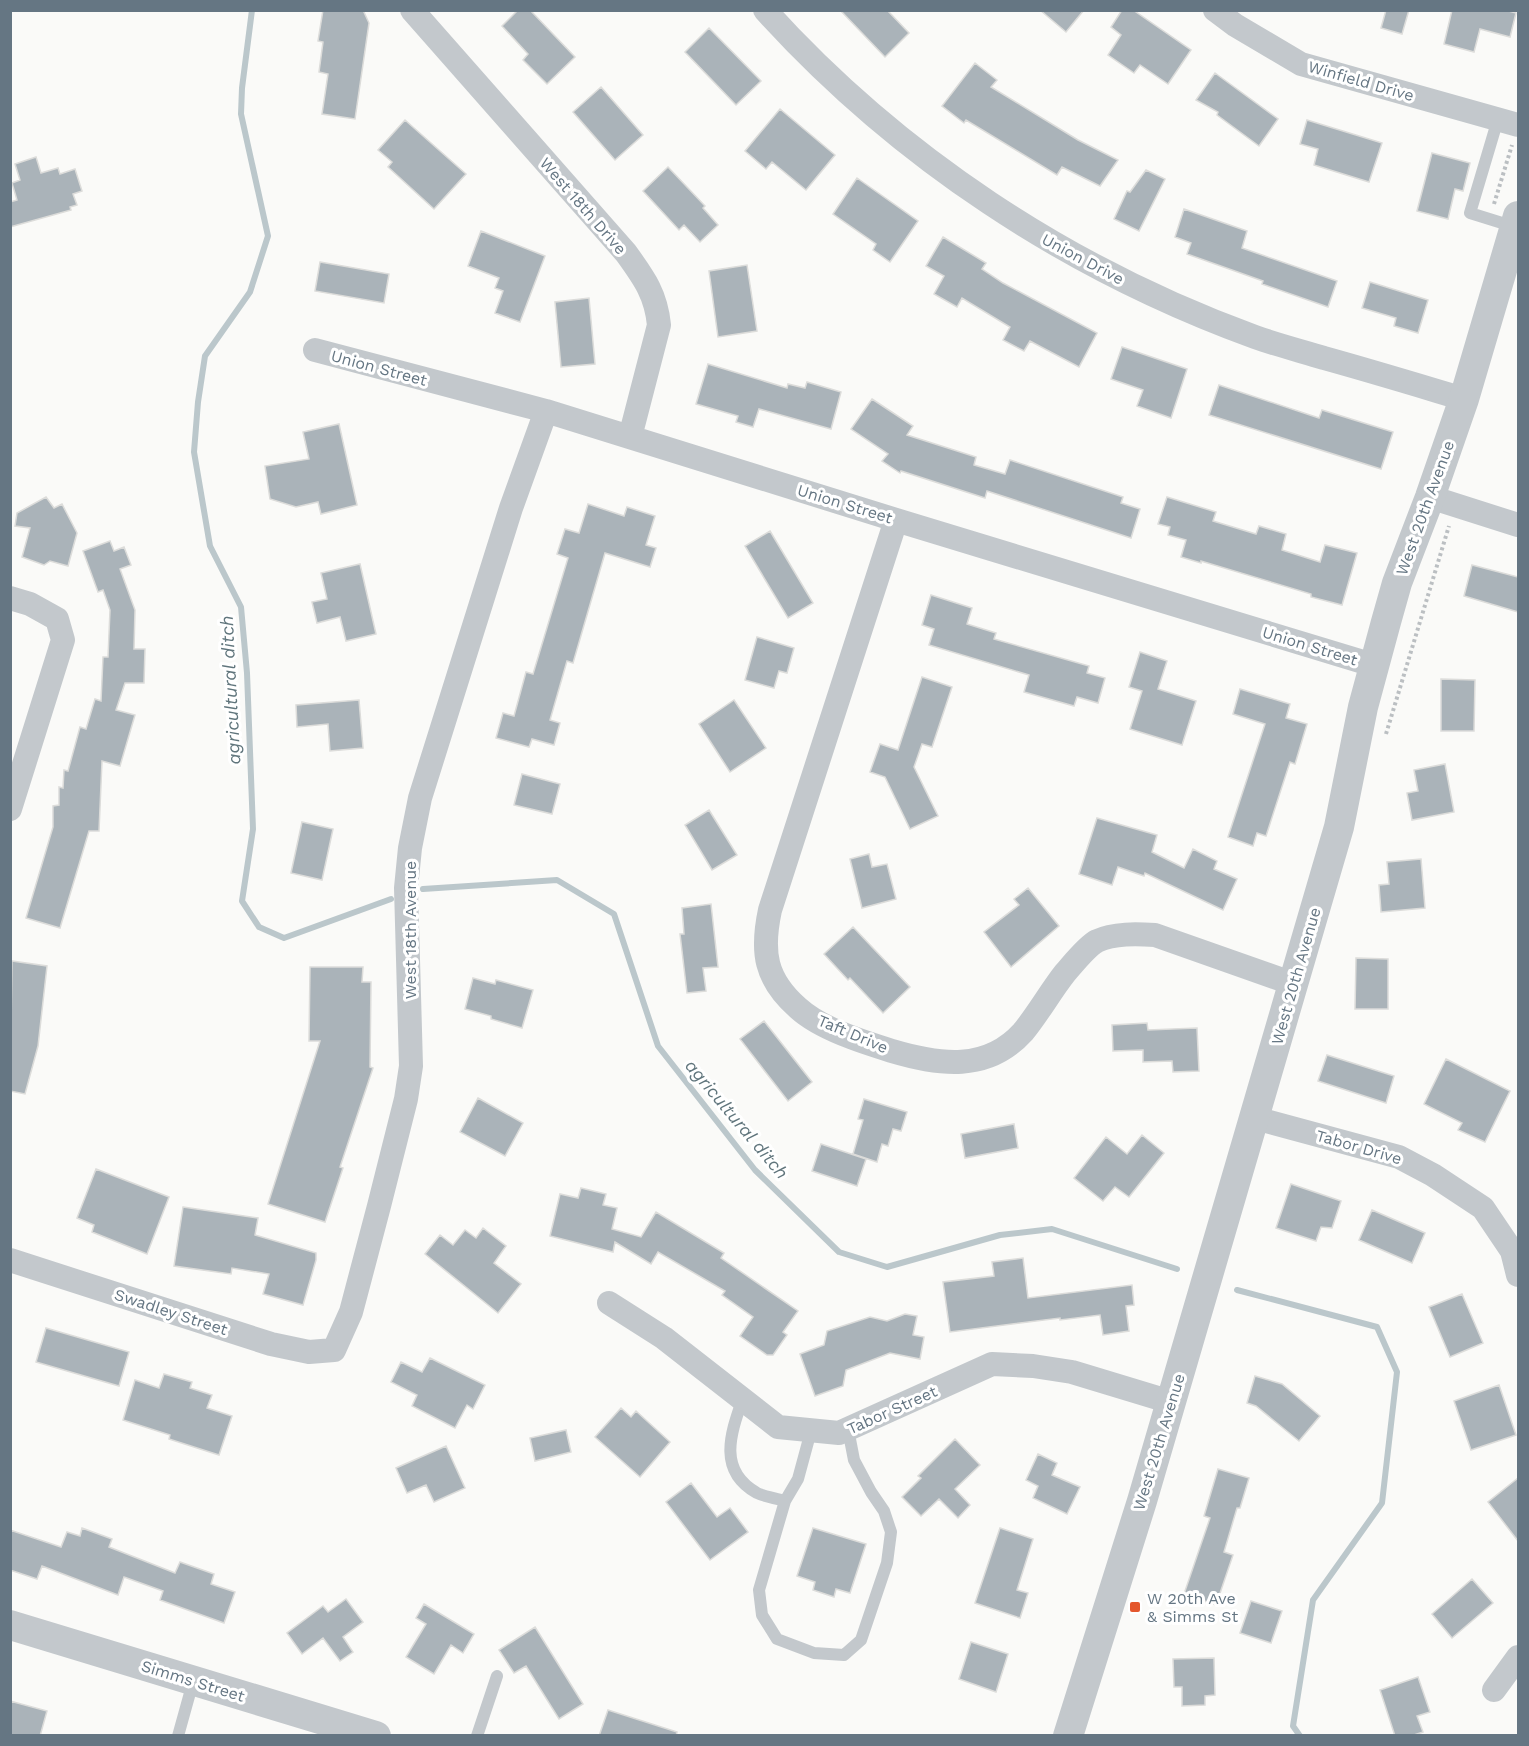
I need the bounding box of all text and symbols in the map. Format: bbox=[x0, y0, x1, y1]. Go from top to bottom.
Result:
street label: Winfield Drive bbox=[1306, 57, 1416, 105]
street label: West 18th Drive bbox=[536, 154, 630, 258]
street label: Union Drive bbox=[1039, 229, 1127, 289]
street label: Union Street bbox=[329, 346, 429, 390]
street label: West 20th Avenue bbox=[1392, 438, 1458, 578]
street label: Union Street bbox=[795, 481, 895, 528]
water label: agricultural ditch bbox=[216, 615, 244, 765]
street label: Union Street bbox=[1260, 623, 1360, 670]
street label: West 18th Avenue bbox=[401, 861, 420, 999]
street label: West 20th Avenue bbox=[1267, 905, 1325, 1047]
street label: Taft Drive bbox=[815, 1011, 891, 1057]
water label: agricultural ditch bbox=[681, 1055, 793, 1183]
street label: Tabor Drive bbox=[1314, 1126, 1404, 1168]
street label: Swadley Street bbox=[112, 1285, 230, 1339]
street label: West 20th Avenue bbox=[1129, 1371, 1189, 1513]
street label: Tabor Street bbox=[844, 1382, 940, 1438]
place label: W 20th Ave & Simms St bbox=[1147, 1589, 1238, 1626]
marker: W 20th Ave & Simms St bbox=[1128, 1600, 1142, 1614]
street label: Simms Street bbox=[139, 1656, 247, 1706]

